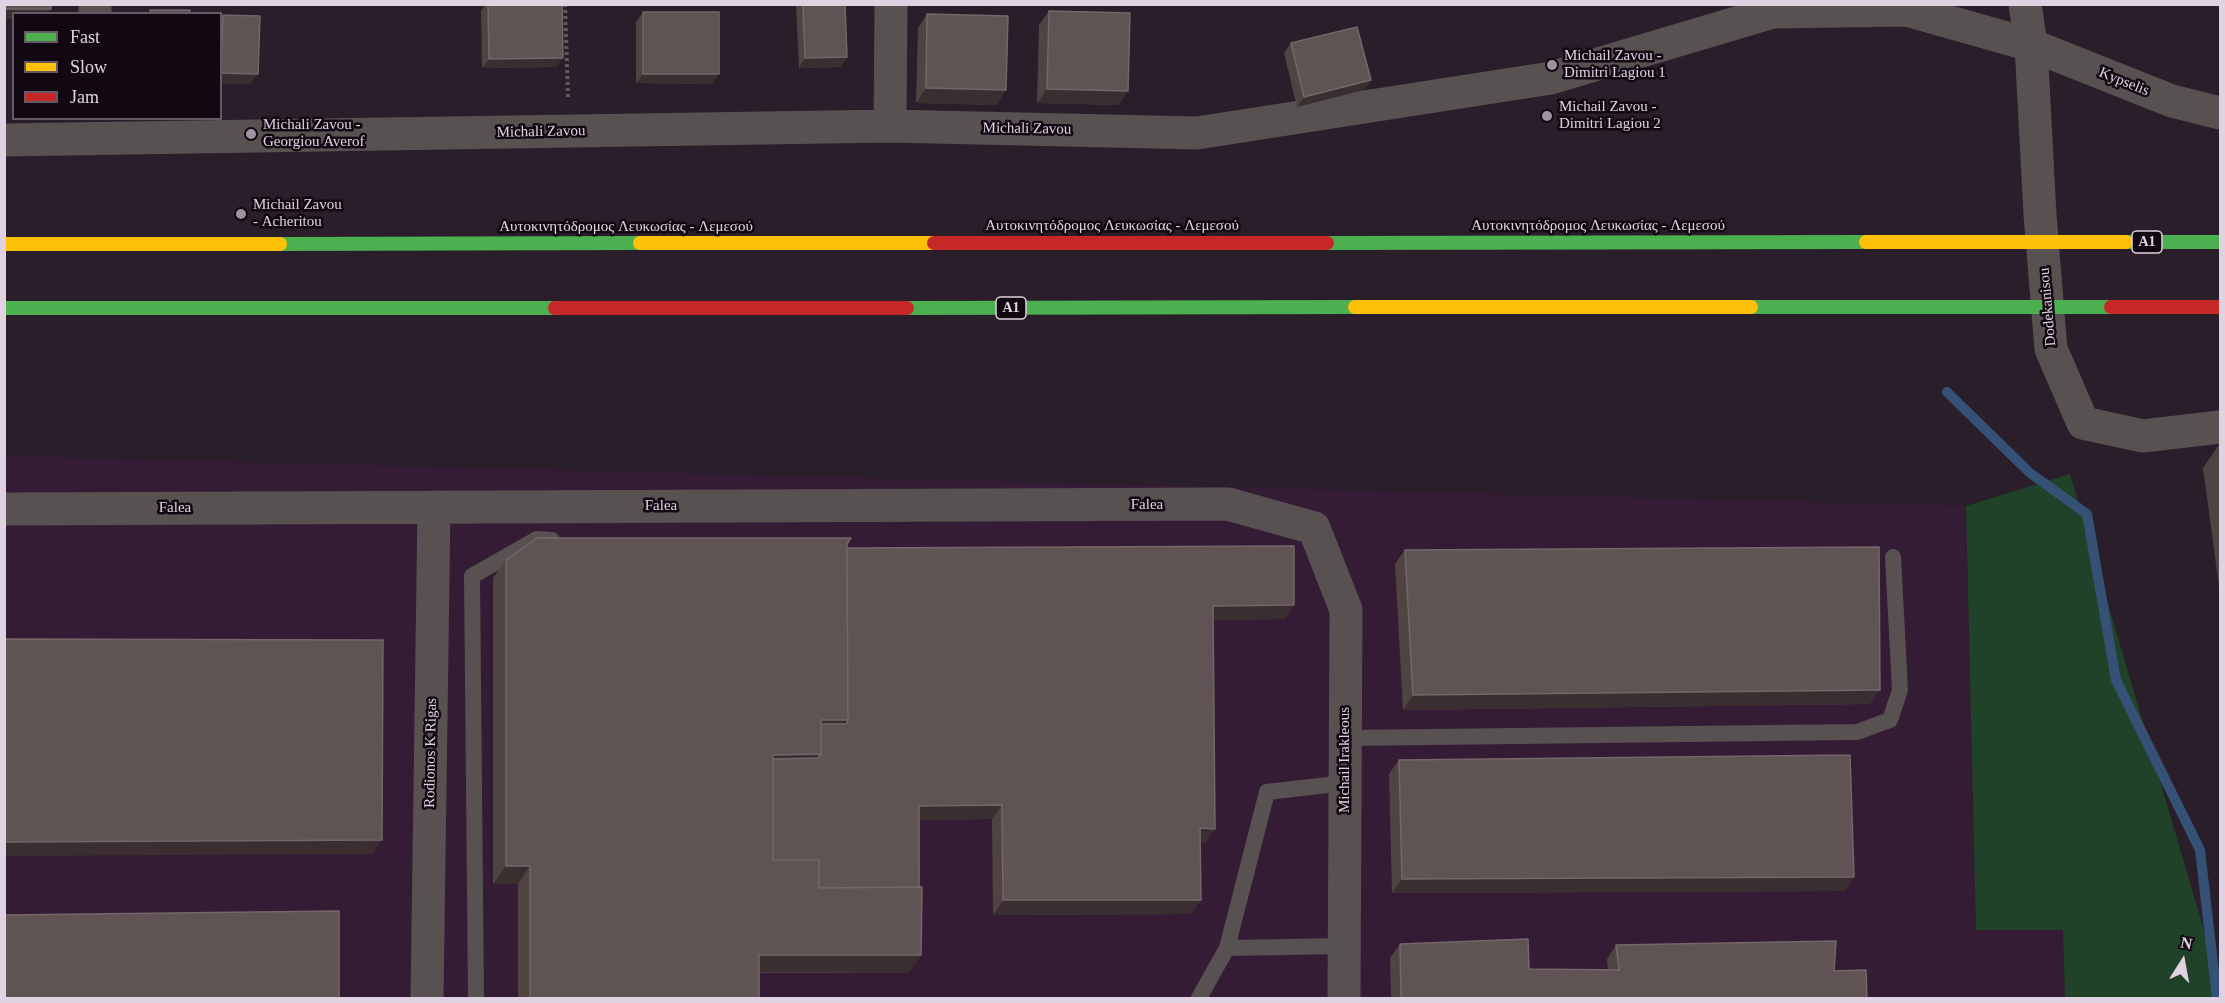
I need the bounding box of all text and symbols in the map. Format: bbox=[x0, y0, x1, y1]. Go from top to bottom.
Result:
legend bbox=[12, 12, 222, 120]
text: Fast bbox=[70, 27, 100, 47]
place label: Michail Zavou - Dimitri Lagiou 1 bbox=[1564, 47, 1666, 82]
text: Slow bbox=[70, 57, 107, 77]
marker: Michail Zavou - Dimitri Lagiou 1 bbox=[1545, 58, 1559, 72]
street label: Kypselis bbox=[2096, 64, 2152, 100]
text: Jam bbox=[70, 87, 99, 107]
place label: Michail Zavou - Dimitri Lagiou 2 bbox=[1559, 98, 1661, 133]
marker: Michail Zavou - Dimitri Lagiou 2 bbox=[1540, 109, 1554, 123]
place label: Michali Zavou - Georgiou Averof bbox=[263, 116, 364, 151]
street label: Michali Zavou bbox=[982, 119, 1072, 139]
street label: Michali Zavou bbox=[496, 122, 586, 142]
marker: Michali Zavou - Georgiou Averof bbox=[244, 127, 258, 141]
place label: Michail Zavou - Acheritou bbox=[253, 196, 342, 231]
marker: Michail Zavou - Acheritou bbox=[234, 207, 248, 221]
street label: Αυτοκινητόδρομος Λευκωσίας - Λεμεσού bbox=[985, 217, 1239, 235]
street label: Αυτοκινητόδρομος Λευκωσίας - Λεμεσού bbox=[1471, 217, 1725, 235]
street label: Αυτοκινητόδρομος Λευκωσίας - Λεμεσού bbox=[499, 218, 753, 236]
road number: A1 bbox=[2132, 231, 2162, 253]
street label: Dodekanisou bbox=[2036, 267, 2060, 347]
road number: A1 bbox=[996, 297, 1026, 319]
street label: Falea bbox=[1131, 496, 1163, 514]
street label: Falea bbox=[645, 497, 677, 515]
street label: Falea bbox=[159, 499, 191, 517]
street label: Rodionos K Rigas bbox=[421, 698, 441, 808]
street label: Michail Irakleous bbox=[1336, 707, 1354, 813]
north arrow bbox=[2153, 931, 2213, 991]
text: N bbox=[2179, 933, 2194, 952]

